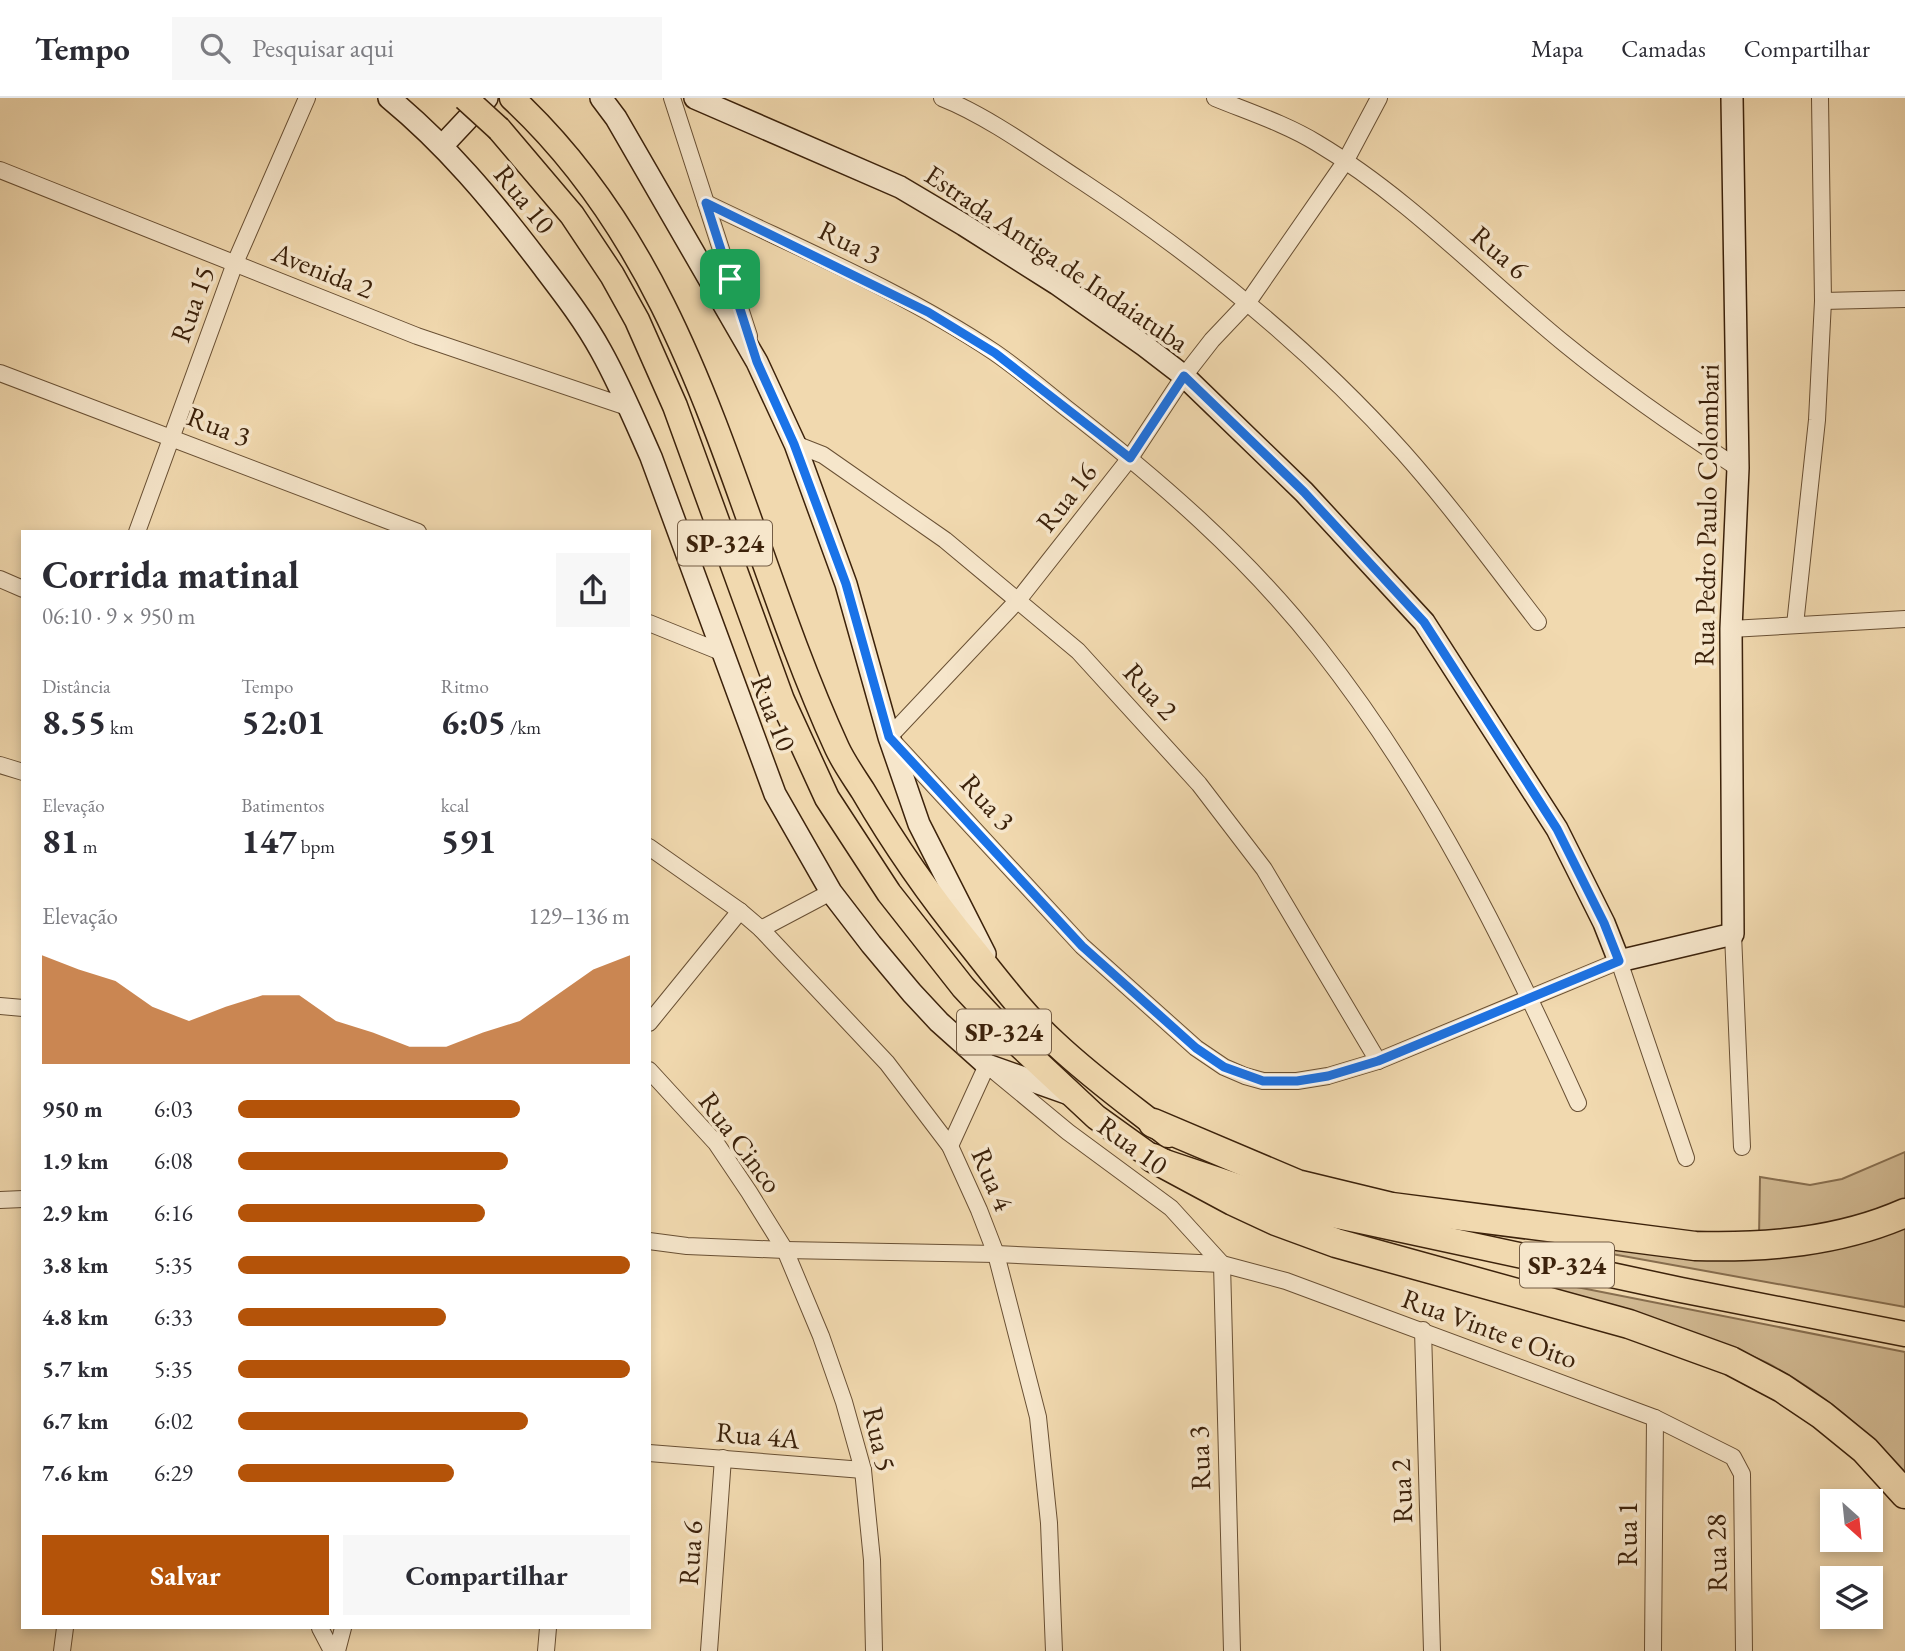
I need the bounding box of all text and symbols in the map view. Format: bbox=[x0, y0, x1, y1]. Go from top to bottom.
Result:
search box bbox=[172, 17, 662, 80]
text: Tempo bbox=[35, 27, 130, 70]
icon: search bbox=[196, 29, 234, 67]
text: Pesquisar aqui bbox=[252, 31, 394, 65]
text: Mapa bbox=[1531, 33, 1583, 64]
text: Camadas bbox=[1621, 33, 1706, 64]
text: Compartilhar bbox=[1744, 33, 1870, 64]
street label: Estrada Antiga de Indaiatuba bbox=[918, 156, 1197, 360]
street label: Rua 10 bbox=[486, 157, 564, 241]
street label: Rua 3 bbox=[813, 212, 887, 272]
street label: Rua 6 bbox=[1464, 217, 1536, 287]
street label: Avenida 2 bbox=[266, 233, 379, 307]
pin bbox=[700, 249, 760, 309]
icon: arrive bbox=[711, 260, 749, 298]
street label: Rua 15 bbox=[162, 261, 222, 347]
street label: Rua Pedro Paulo Colombari bbox=[1685, 363, 1727, 666]
street label: Rua 3 bbox=[182, 398, 256, 454]
street label: Rua 16 bbox=[1028, 455, 1104, 539]
road number: SP-324 bbox=[678, 520, 772, 565]
text: Corrida matinal bbox=[42, 550, 299, 599]
button: share bbox=[556, 553, 630, 627]
text: 06:10 · 9 × 950 m bbox=[42, 601, 195, 631]
street label: Rua 2 bbox=[1116, 655, 1186, 728]
street label: Rua 10 bbox=[743, 670, 805, 756]
text: Distância bbox=[42, 674, 111, 699]
text: Tempo bbox=[241, 674, 294, 699]
text: Ritmo bbox=[441, 674, 489, 699]
text: 8.55 bbox=[42, 699, 106, 744]
text: 52:01 bbox=[241, 699, 325, 744]
text: 6:05 bbox=[441, 699, 506, 744]
text: km bbox=[106, 715, 134, 740]
text: /km bbox=[506, 715, 541, 740]
street label: Rua 3 bbox=[953, 766, 1023, 838]
text: Elevação bbox=[42, 793, 105, 818]
text: Batimentos bbox=[241, 793, 324, 818]
text: kcal bbox=[441, 793, 469, 818]
text: 81 bbox=[42, 818, 79, 863]
text: 147 bbox=[241, 818, 297, 863]
text: 591 bbox=[441, 818, 496, 863]
text: m bbox=[79, 834, 98, 859]
text: bpm bbox=[297, 834, 335, 859]
text: Elevação bbox=[42, 901, 118, 931]
text: 129–136 m bbox=[529, 901, 630, 931]
road number: SP-324 bbox=[957, 1009, 1051, 1054]
street label: Rua Cinco bbox=[691, 1084, 791, 1200]
text: 950 m bbox=[42, 1094, 103, 1124]
text: 6:03 bbox=[154, 1094, 193, 1124]
street label: Rua 10 bbox=[1091, 1107, 1175, 1183]
street label: Rua 4 bbox=[964, 1142, 1022, 1216]
text: 1.9 km bbox=[42, 1146, 109, 1176]
text: 6:08 bbox=[154, 1146, 193, 1176]
text: 2.9 km bbox=[42, 1198, 109, 1228]
text: 6:16 bbox=[154, 1198, 193, 1228]
road number: SP-324 bbox=[1520, 1242, 1614, 1288]
text: 3.8 km bbox=[42, 1250, 109, 1280]
text: 5:35 bbox=[154, 1250, 193, 1280]
street label: Rua Vinte e Oito bbox=[1397, 1280, 1583, 1376]
text: 4.8 km bbox=[42, 1302, 109, 1332]
text: 6:33 bbox=[154, 1302, 193, 1332]
text: 5.7 km bbox=[42, 1354, 109, 1384]
text: 5:35 bbox=[154, 1354, 193, 1384]
street label: Rua 5 bbox=[855, 1403, 905, 1475]
text: 6.7 km bbox=[42, 1406, 109, 1436]
text: 6:02 bbox=[154, 1406, 193, 1436]
street label: Rua 4A bbox=[714, 1413, 802, 1457]
street label: Rua 3 bbox=[1180, 1425, 1218, 1491]
street label: Rua 2 bbox=[1382, 1457, 1420, 1524]
text: 7.6 km bbox=[42, 1458, 109, 1488]
text: 6:29 bbox=[154, 1458, 193, 1488]
north arrow bbox=[1820, 1489, 1883, 1552]
map controls bbox=[1820, 1489, 1883, 1629]
street label: Rua 1 bbox=[1609, 1502, 1645, 1566]
street label: Rua 28 bbox=[1697, 1514, 1735, 1592]
street label: Rua 6 bbox=[670, 1519, 710, 1587]
button: Salvar bbox=[42, 1535, 329, 1615]
button: Compartilhar bbox=[343, 1535, 630, 1615]
button: layers bbox=[1820, 1566, 1883, 1629]

